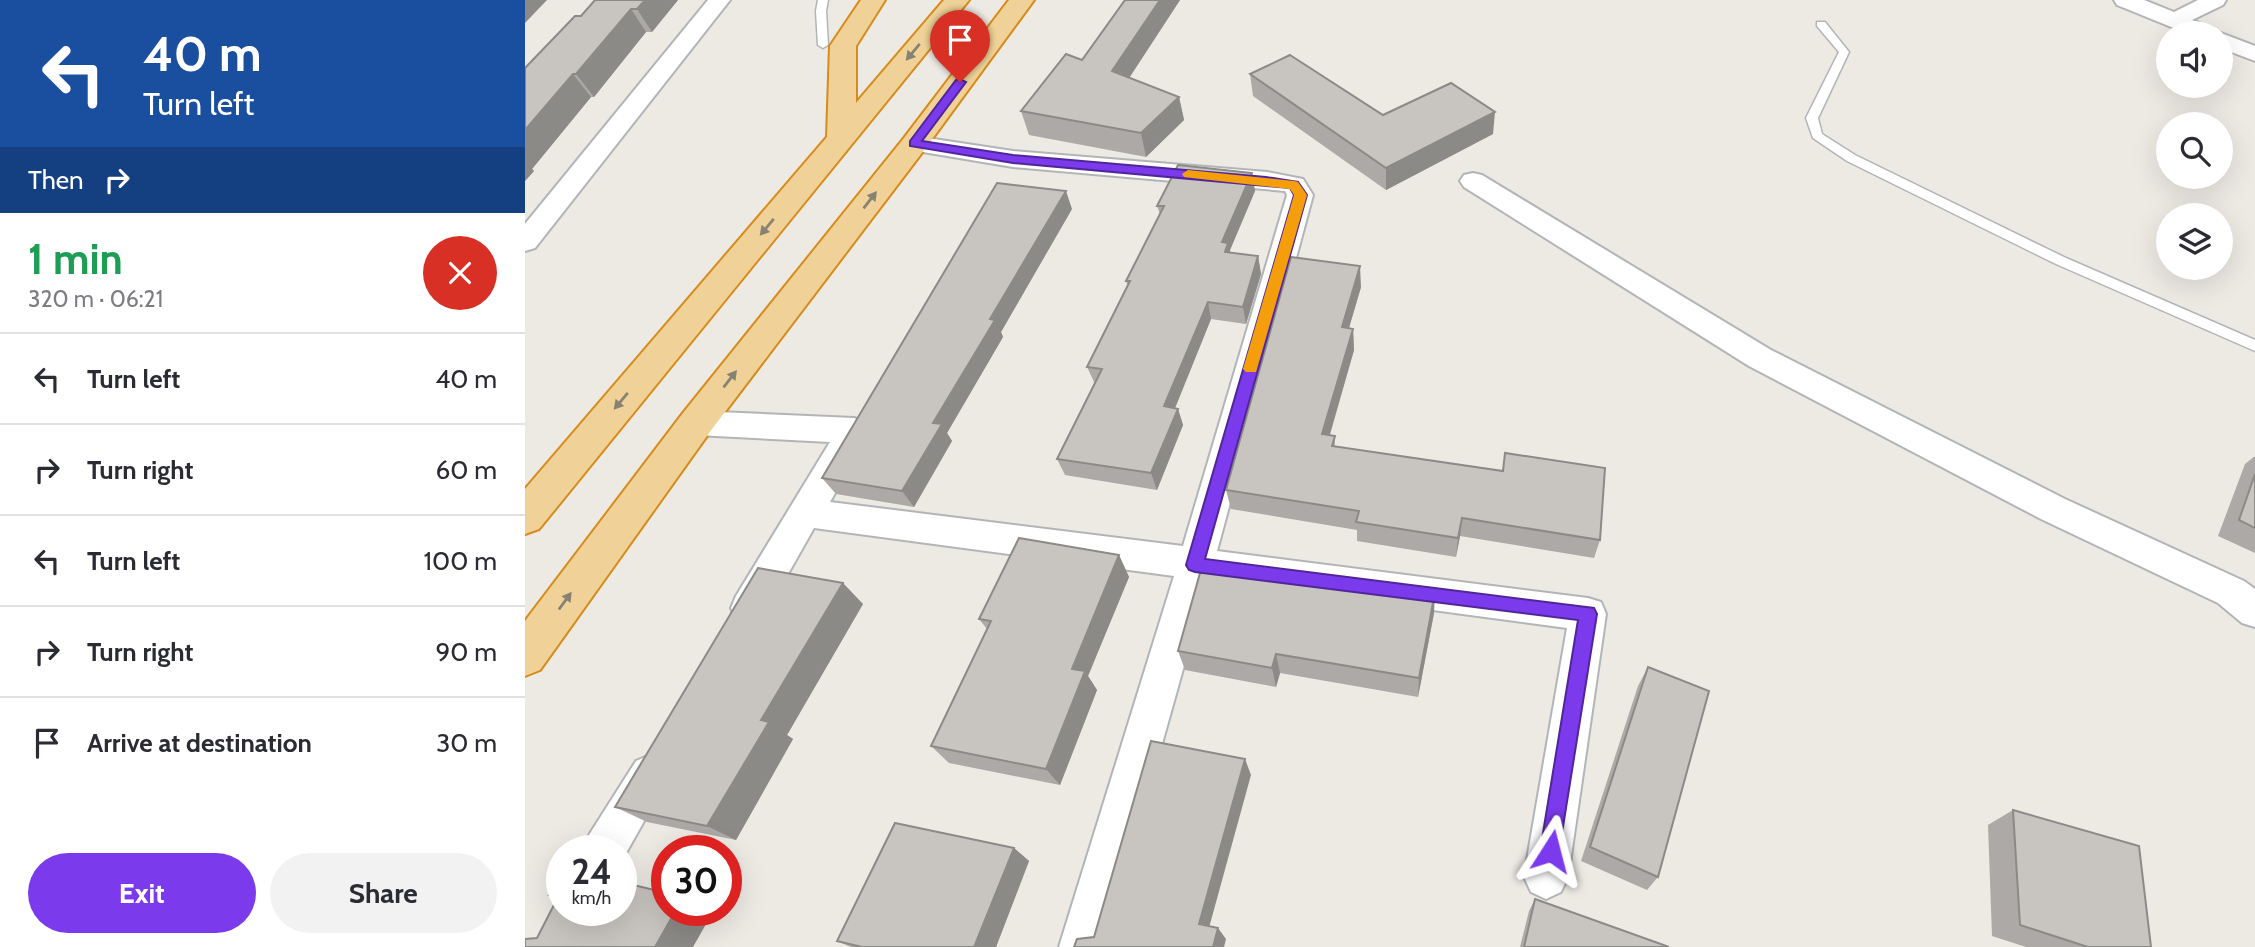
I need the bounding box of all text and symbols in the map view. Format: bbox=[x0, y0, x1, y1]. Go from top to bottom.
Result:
pin bbox=[930, 10, 990, 82]
icon: arrive bbox=[941, 21, 979, 59]
map controls bbox=[2156, 21, 2233, 280]
button: sound bbox=[2156, 21, 2233, 98]
text: 40 m bbox=[143, 24, 262, 83]
icon: left bbox=[28, 28, 119, 119]
one-way arrow bbox=[906, 43, 921, 61]
text: Turn left bbox=[143, 84, 254, 123]
button: search bbox=[2156, 112, 2233, 189]
icon: right bbox=[98, 161, 136, 199]
text: Then bbox=[28, 164, 84, 196]
one-way arrow bbox=[863, 191, 878, 209]
button: layers bbox=[2156, 203, 2233, 280]
one-way arrow bbox=[760, 217, 775, 235]
text: 1 min bbox=[28, 233, 123, 285]
button: close bbox=[423, 236, 497, 310]
text: 320 m · 06:21 bbox=[28, 285, 163, 313]
icon: left bbox=[28, 360, 66, 398]
text: Turn left bbox=[87, 363, 180, 395]
text: 40 m bbox=[435, 363, 497, 395]
one-way arrow bbox=[723, 370, 737, 388]
one-way arrow bbox=[614, 392, 629, 410]
icon: right bbox=[28, 451, 66, 489]
text: Turn right bbox=[87, 454, 193, 486]
text: 60 m bbox=[435, 454, 497, 486]
icon: left bbox=[28, 542, 66, 580]
text: Turn left bbox=[87, 545, 180, 577]
text: 100 m bbox=[424, 545, 497, 577]
one-way arrow bbox=[558, 592, 572, 610]
icon: right bbox=[28, 633, 66, 671]
text: Turn right bbox=[87, 636, 193, 668]
text: 90 m bbox=[435, 636, 497, 668]
icon: arrive bbox=[28, 724, 66, 762]
text: Arrive at destination bbox=[87, 727, 312, 759]
text: 30 m bbox=[436, 727, 497, 759]
position arrow bbox=[1514, 814, 1588, 888]
speed limit sign: 30 bbox=[651, 835, 742, 926]
text: 24 bbox=[571, 850, 612, 893]
button: Exit bbox=[28, 853, 256, 933]
button: Share bbox=[270, 853, 497, 933]
text: km/h bbox=[572, 887, 611, 909]

